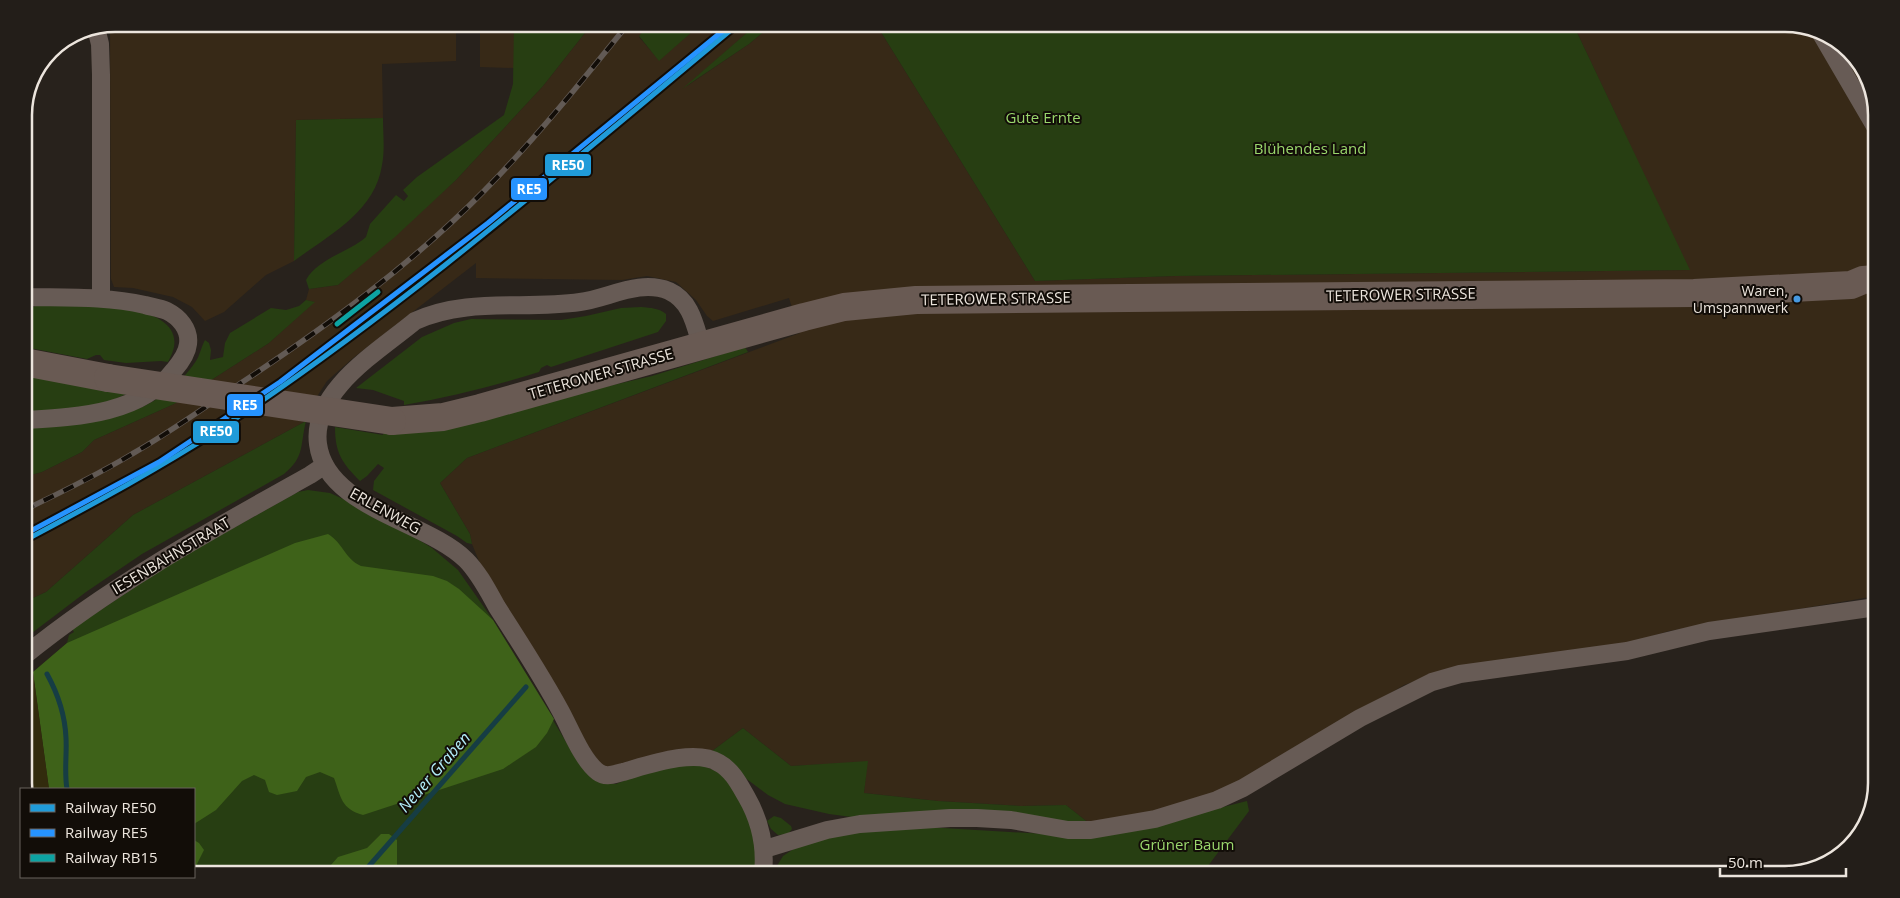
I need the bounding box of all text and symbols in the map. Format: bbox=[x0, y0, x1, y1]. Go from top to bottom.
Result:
park label: Gute Ernte bbox=[1005, 107, 1081, 127]
park label: Blühendes Land bbox=[1254, 138, 1366, 158]
line badge: RE50 bbox=[544, 153, 592, 177]
text: RE50 bbox=[551, 155, 585, 174]
line badge: RE5 bbox=[510, 177, 548, 201]
text: RE5 bbox=[516, 179, 542, 198]
place label: Waren, Umspannwerk bbox=[1693, 281, 1789, 317]
street label: TETEROWER STRASSE bbox=[1326, 283, 1476, 305]
street label: TETEROWER STRASSE bbox=[921, 287, 1071, 309]
marker: Waren, Umspannwerk bbox=[1792, 294, 1802, 304]
street label: TETEROWER STRASSE bbox=[526, 343, 675, 403]
line badge: RE5 bbox=[226, 393, 264, 417]
text: RE5 bbox=[232, 395, 258, 414]
line badge: RE50 bbox=[192, 420, 240, 444]
text: RE50 bbox=[199, 421, 233, 440]
street label: ERLENWEG bbox=[346, 482, 425, 538]
street label: IESENBAHNSTRAAT bbox=[108, 511, 234, 598]
water label: Neuer Graben bbox=[393, 727, 475, 817]
legend bbox=[20, 788, 195, 878]
text: Railway RE50 bbox=[65, 797, 156, 817]
text: Railway RE5 bbox=[65, 822, 148, 842]
park label: Grüner Baum bbox=[1140, 834, 1235, 854]
scale bar bbox=[1720, 846, 1846, 878]
text: Railway RB15 bbox=[65, 847, 158, 867]
text: 50 m bbox=[1728, 852, 1763, 872]

